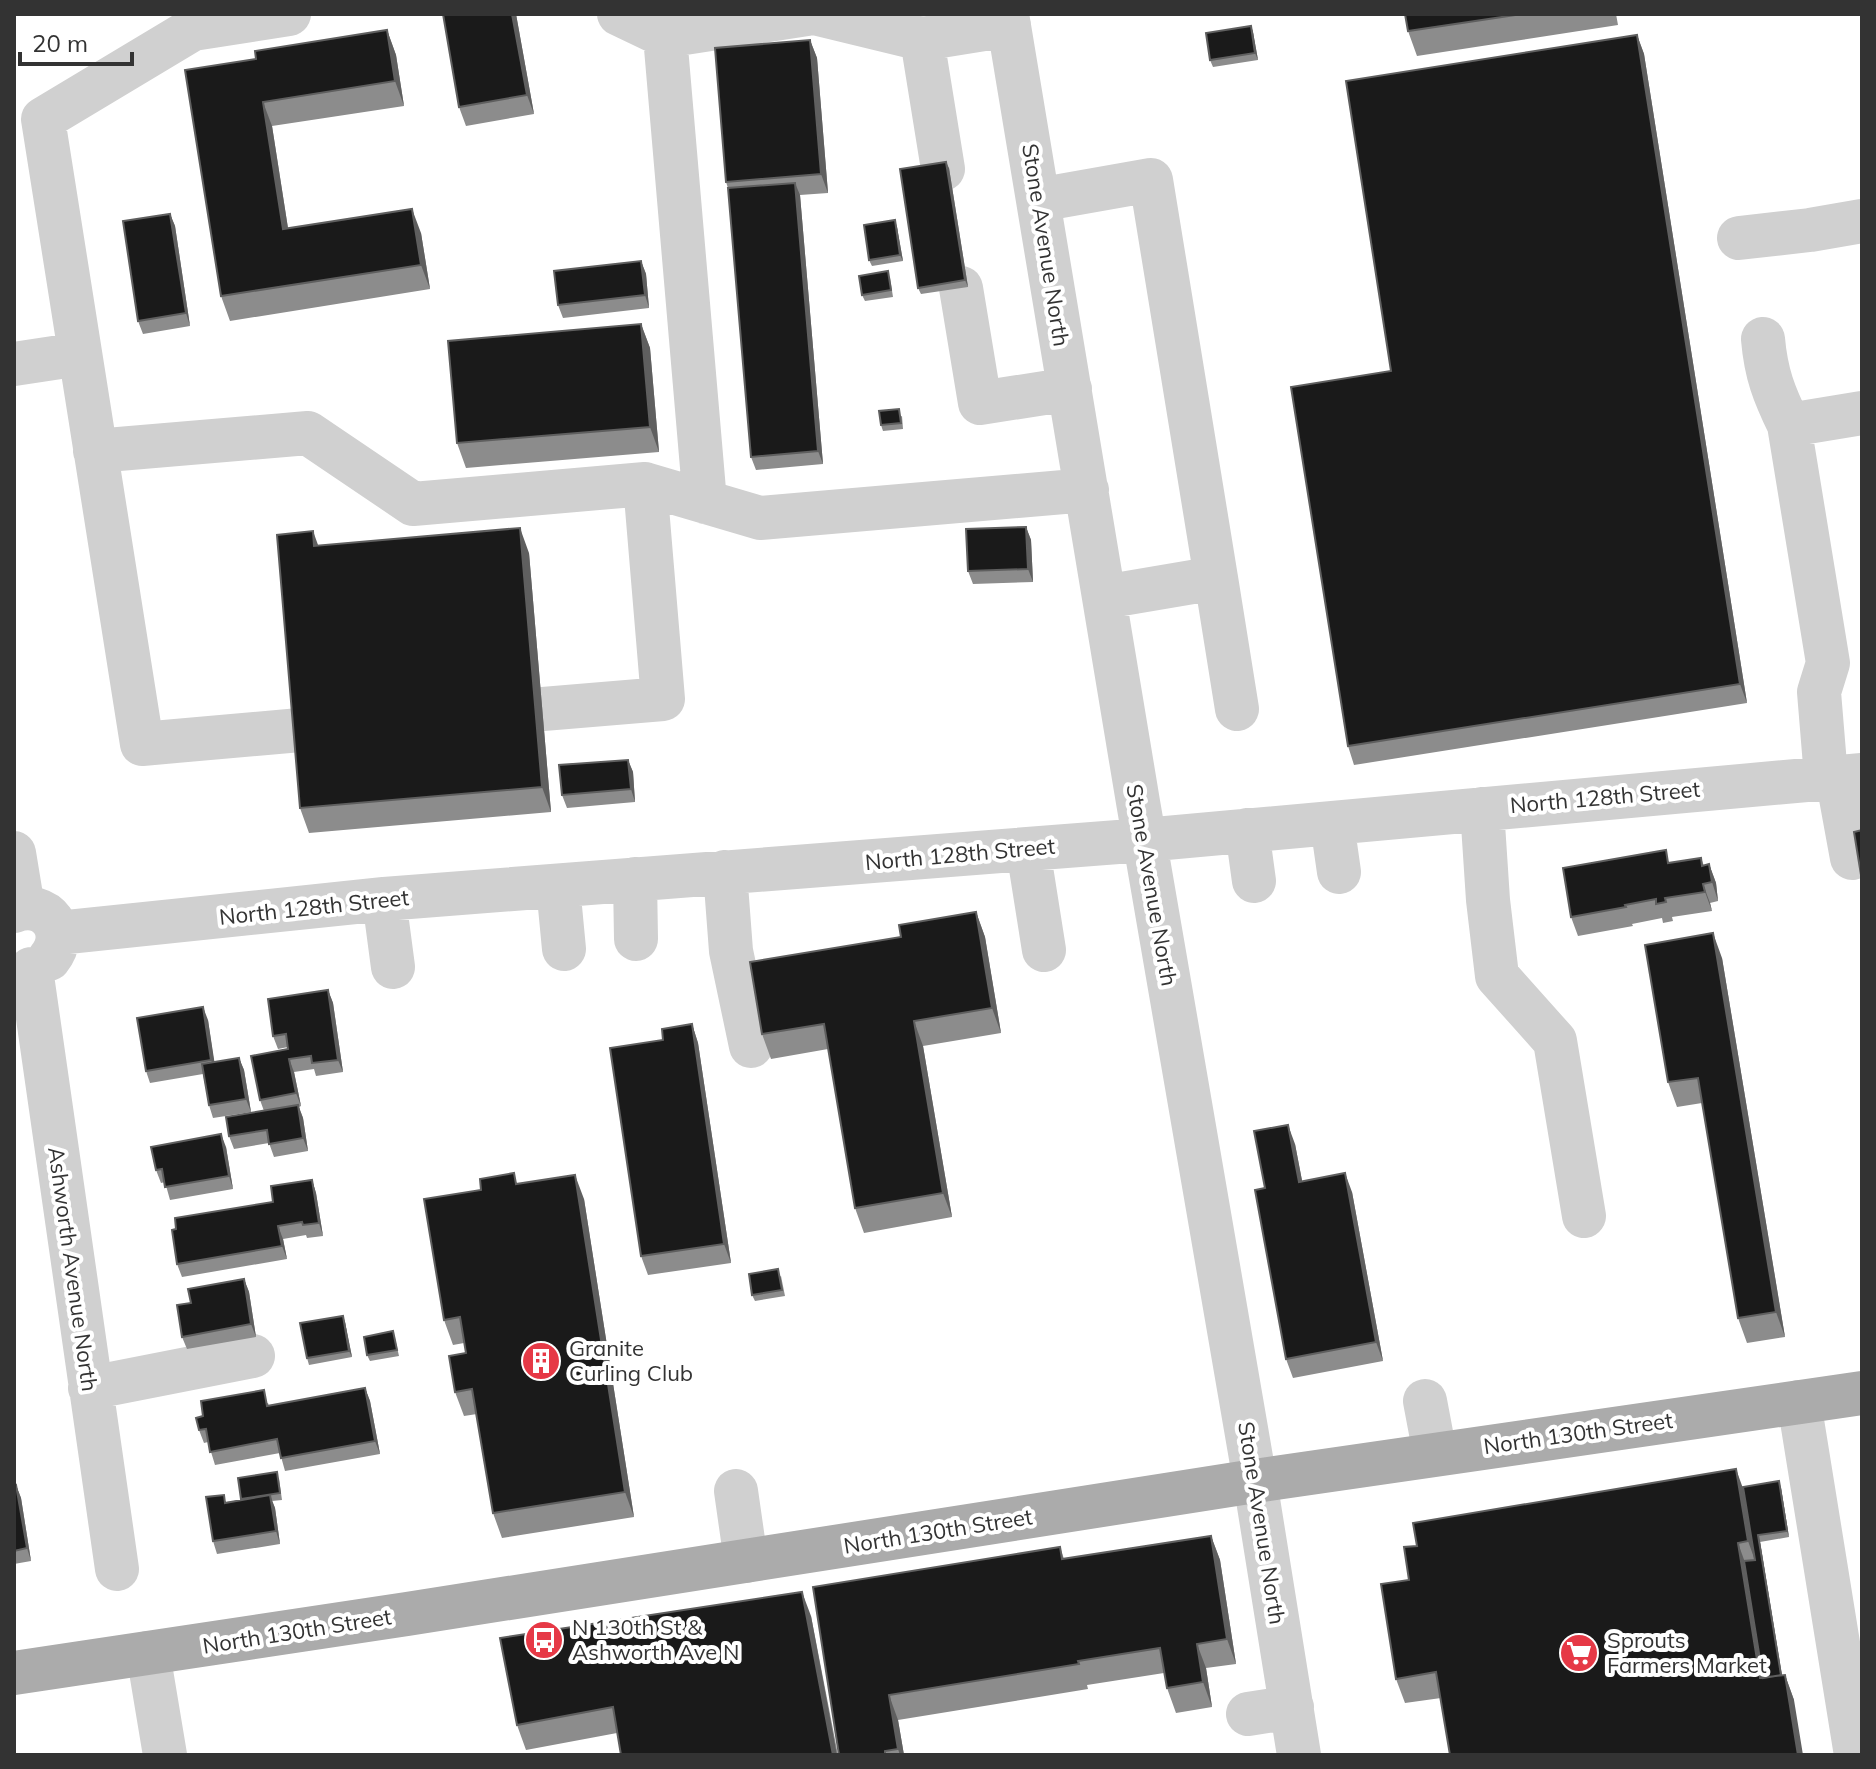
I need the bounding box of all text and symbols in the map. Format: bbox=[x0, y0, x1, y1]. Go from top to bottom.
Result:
scale bar bbox=[20, 16, 132, 66]
text: 20 m bbox=[32, 28, 88, 58]
street label: Stone Avenue North bbox=[1016, 142, 1076, 348]
street label: North 128th Street bbox=[1509, 775, 1701, 819]
street label: Stone Avenue North bbox=[1120, 782, 1184, 988]
street label: North 128th Street bbox=[864, 832, 1056, 876]
street label: North 128th Street bbox=[218, 883, 411, 931]
street label: Ashworth Avenue North bbox=[42, 1145, 104, 1393]
place label: Granite Curling Club bbox=[569, 1334, 693, 1387]
building icon: Granite Curling Club bbox=[520, 1340, 562, 1382]
street label: North 130th Street bbox=[1482, 1406, 1675, 1460]
street label: Stone Avenue North bbox=[1232, 1420, 1292, 1626]
street label: North 130th Street bbox=[842, 1502, 1035, 1560]
street label: North 130th Street bbox=[201, 1602, 394, 1660]
place label: N 130th St & Ashworth Ave N bbox=[572, 1613, 739, 1666]
bus stop icon: N 130th St & Ashworth Ave N bbox=[523, 1619, 565, 1661]
place label: Sprouts Farmers Market bbox=[1607, 1626, 1767, 1679]
supermarket icon: Sprouts Farmers Market bbox=[1558, 1632, 1600, 1674]

